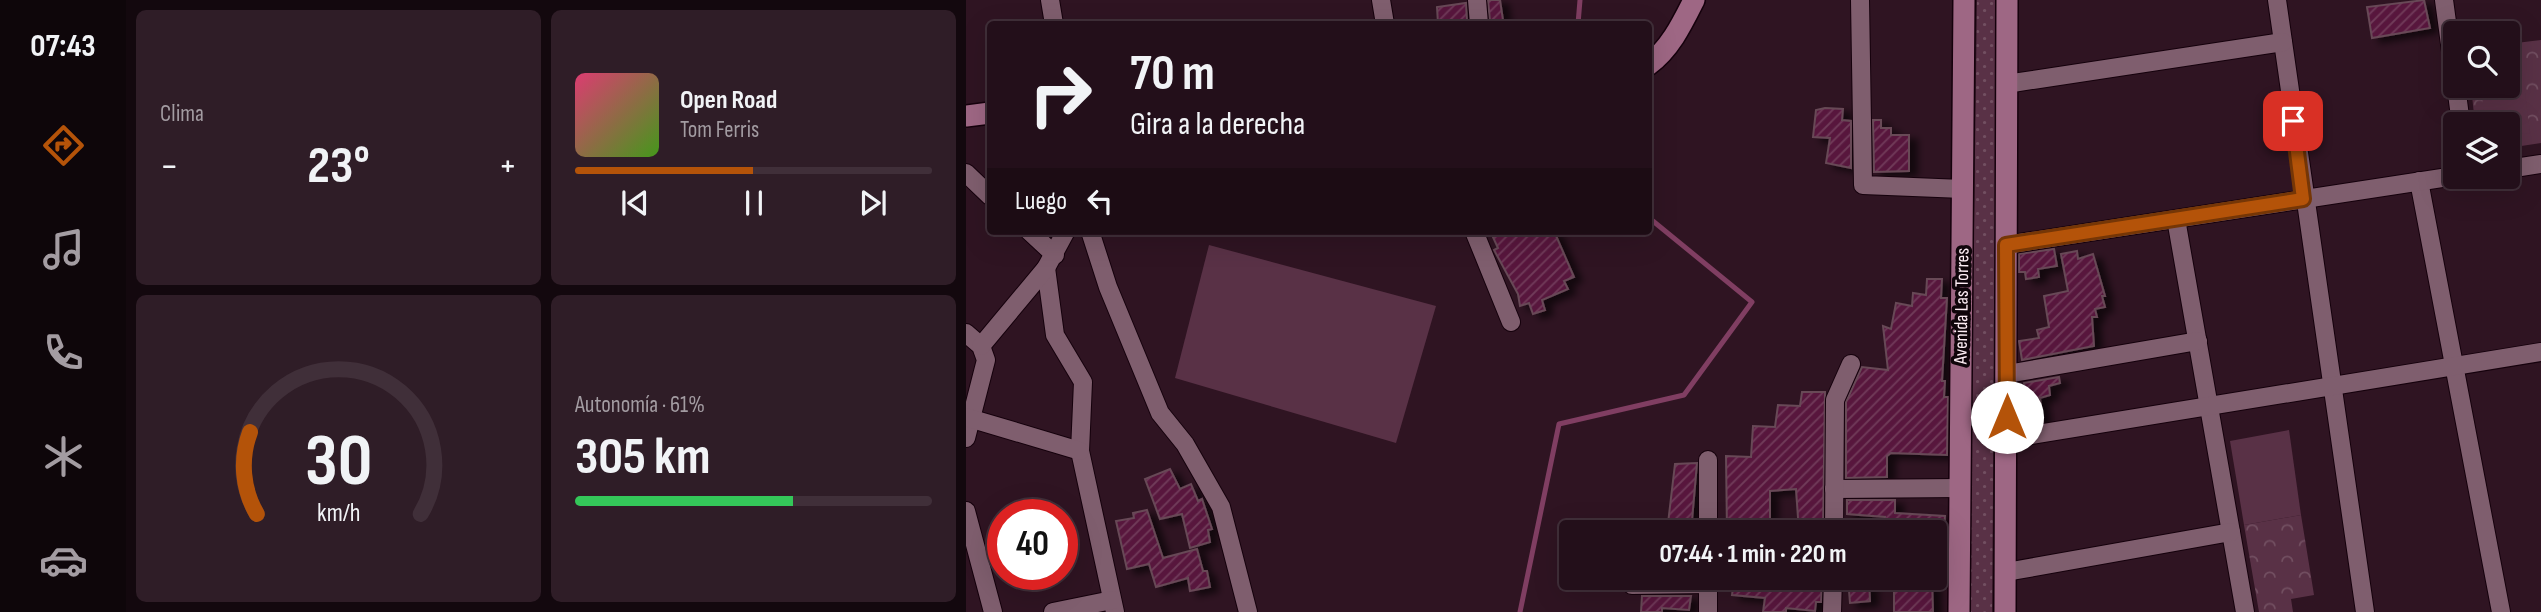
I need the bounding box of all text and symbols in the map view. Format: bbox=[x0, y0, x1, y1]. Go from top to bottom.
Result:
map controls bbox=[2443, 21, 2520, 189]
button: search bbox=[2443, 21, 2520, 98]
text: 07:43 bbox=[30, 27, 96, 66]
text: 70 m bbox=[1130, 45, 1215, 104]
icon: right bbox=[1015, 49, 1106, 140]
text: Open Road bbox=[680, 85, 777, 116]
pin bbox=[2263, 91, 2323, 151]
text: Clima bbox=[160, 100, 204, 128]
icon: arrive bbox=[2274, 102, 2312, 140]
text: Gira a la derecha bbox=[1130, 105, 1305, 144]
button: layers bbox=[2443, 112, 2520, 189]
text: Tom Ferris bbox=[680, 116, 759, 144]
icon: directions bbox=[39, 121, 88, 170]
text: 23° bbox=[307, 135, 370, 198]
text: − bbox=[160, 144, 179, 189]
text: + bbox=[498, 144, 517, 189]
icon: left bbox=[1081, 182, 1119, 220]
icon: previous bbox=[616, 184, 654, 222]
icon: pause bbox=[735, 184, 773, 222]
icon: next bbox=[854, 184, 892, 222]
text: Luego bbox=[1015, 186, 1067, 217]
icon: music bbox=[39, 225, 88, 274]
street label: Avenida Las Torres bbox=[1949, 248, 1975, 365]
icon: phone bbox=[39, 328, 88, 377]
position arrow bbox=[1970, 380, 2044, 454]
text: Autonomía · 61% bbox=[575, 391, 705, 419]
text: 30 bbox=[305, 419, 372, 507]
text: 305 km bbox=[575, 426, 710, 489]
icon: climate bbox=[39, 432, 88, 481]
text: km/h bbox=[317, 498, 360, 529]
speed limit sign: 40 bbox=[987, 499, 1078, 590]
icon: car bbox=[39, 536, 88, 585]
text: 07:44 · 1 min · 220 m bbox=[1659, 539, 1847, 570]

